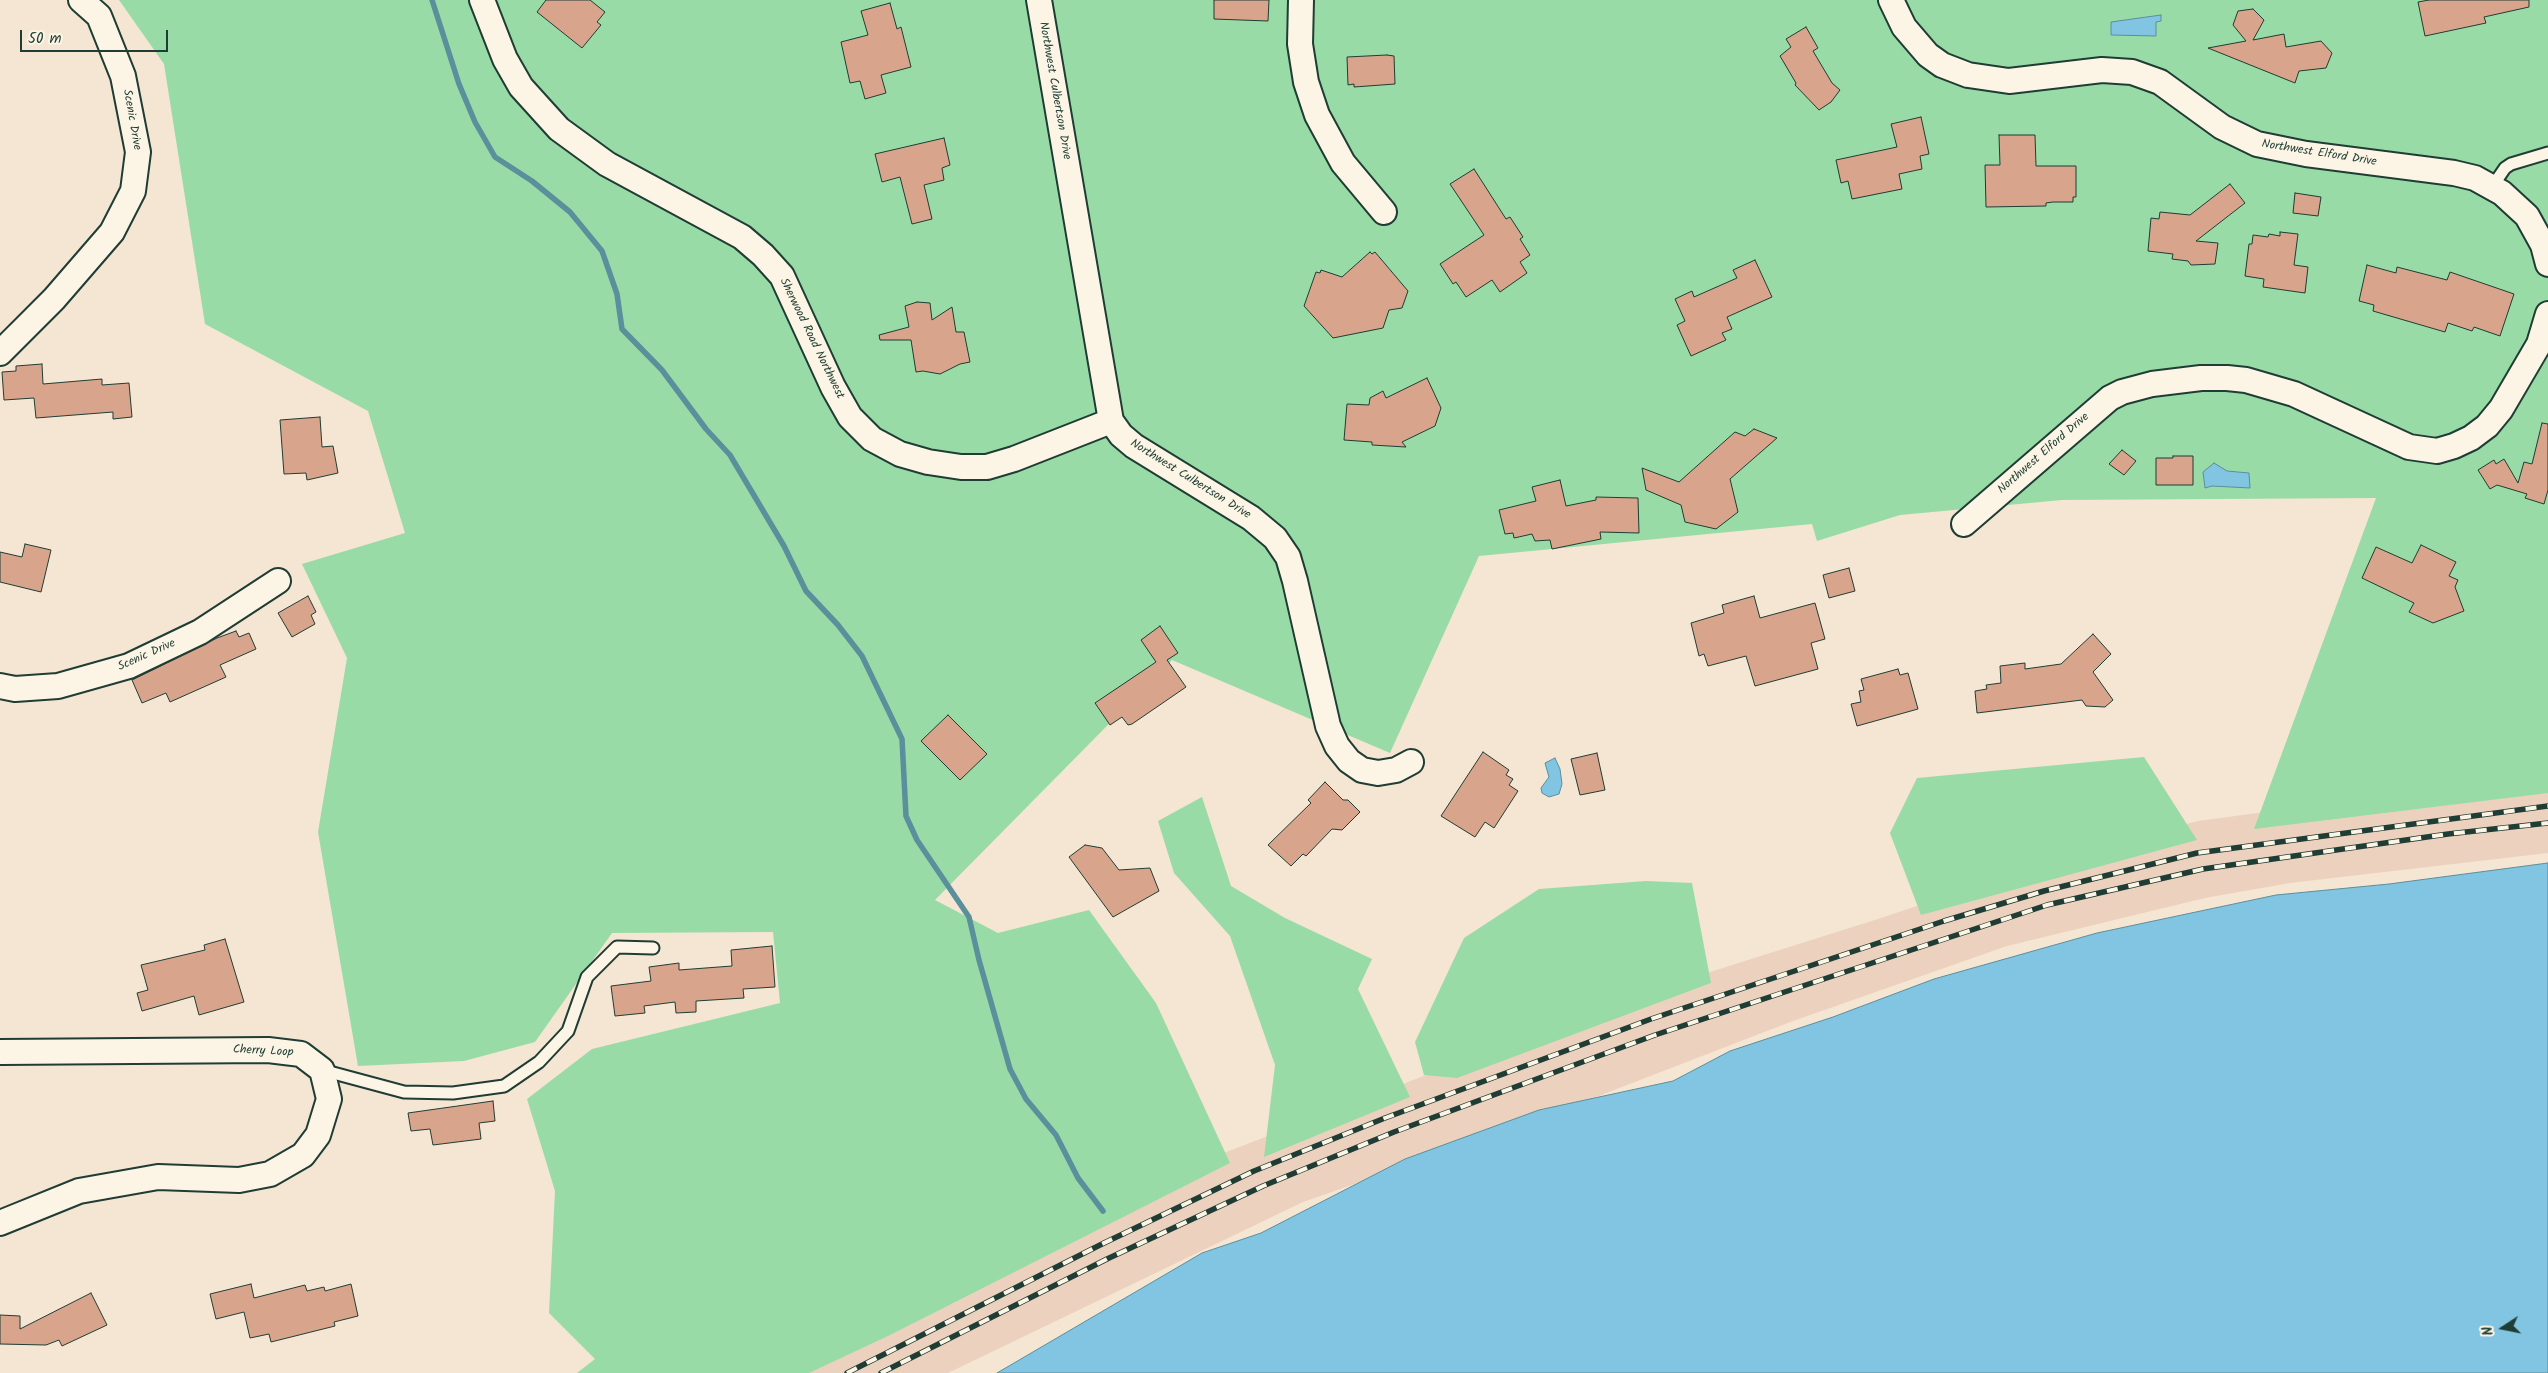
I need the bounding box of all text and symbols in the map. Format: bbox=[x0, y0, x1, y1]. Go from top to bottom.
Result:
scale bar bbox=[22, 20, 170, 52]
street label: Northwest Culbertson Drive bbox=[1035, 21, 1073, 161]
text: 50 m bbox=[28, 27, 62, 51]
street label: Scenic Drive bbox=[119, 88, 143, 152]
street label: Northwest Elford Drive bbox=[2260, 138, 2378, 170]
street label: Sherwood Road Northwest bbox=[775, 276, 847, 402]
street label: Northwest Elford Drive bbox=[1995, 410, 2093, 498]
street label: Northwest Culbertson Drive bbox=[1127, 437, 1253, 523]
street label: Scenic Drive bbox=[116, 637, 178, 675]
street label: Cherry Loop bbox=[232, 1043, 294, 1061]
north arrow bbox=[2478, 1303, 2528, 1353]
text: N bbox=[2477, 1324, 2500, 1337]

